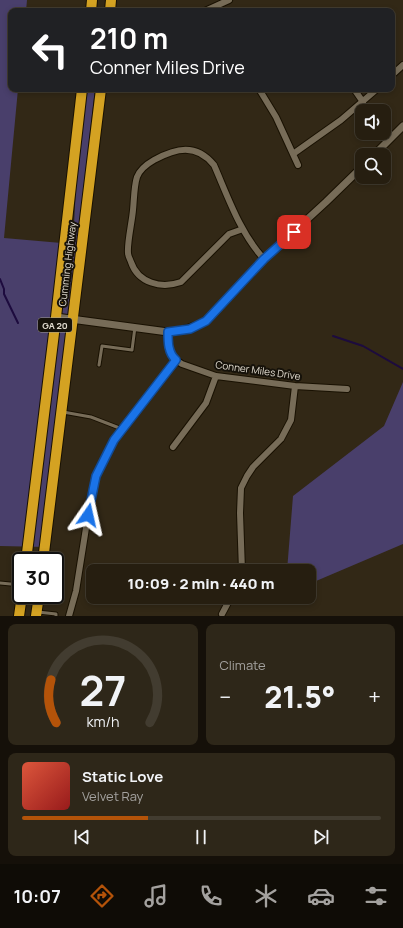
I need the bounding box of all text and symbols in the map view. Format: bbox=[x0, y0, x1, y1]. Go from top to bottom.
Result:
text: 210 m bbox=[90, 19, 168, 57]
icon: left bbox=[24, 24, 76, 76]
text: Conner Miles Drive bbox=[90, 55, 245, 79]
map controls bbox=[355, 104, 391, 184]
button: sound bbox=[355, 104, 391, 140]
button: search bbox=[355, 148, 391, 184]
pin bbox=[277, 215, 311, 249]
street label: Cumming Highway bbox=[55, 220, 79, 307]
icon: arrive bbox=[283, 221, 305, 243]
road number: GA 20 bbox=[38, 318, 72, 332]
street label: Conner Miles Drive bbox=[214, 357, 302, 383]
position arrow bbox=[67, 494, 109, 536]
speed limit sign: 30 bbox=[12, 552, 64, 604]
text: 10:09 · 2 min · 440 m bbox=[128, 573, 274, 594]
text: Climate bbox=[220, 656, 266, 674]
text: 27 bbox=[79, 661, 126, 717]
text: 21.5° bbox=[264, 676, 336, 717]
text: − bbox=[220, 682, 231, 712]
text: + bbox=[368, 682, 381, 712]
text: km/h bbox=[86, 711, 119, 730]
text: Static Love bbox=[82, 766, 163, 787]
text: Velvet Ray bbox=[82, 787, 143, 805]
icon: previous bbox=[71, 826, 93, 848]
icon: pause bbox=[190, 826, 212, 848]
icon: next bbox=[310, 826, 332, 848]
icon: directions bbox=[88, 882, 116, 910]
icon: music bbox=[142, 882, 170, 910]
icon: phone bbox=[197, 882, 225, 910]
icon: climate bbox=[252, 882, 280, 910]
icon: car bbox=[307, 882, 335, 910]
icon: filters bbox=[362, 882, 390, 910]
text: 10:07 bbox=[13, 884, 61, 908]

